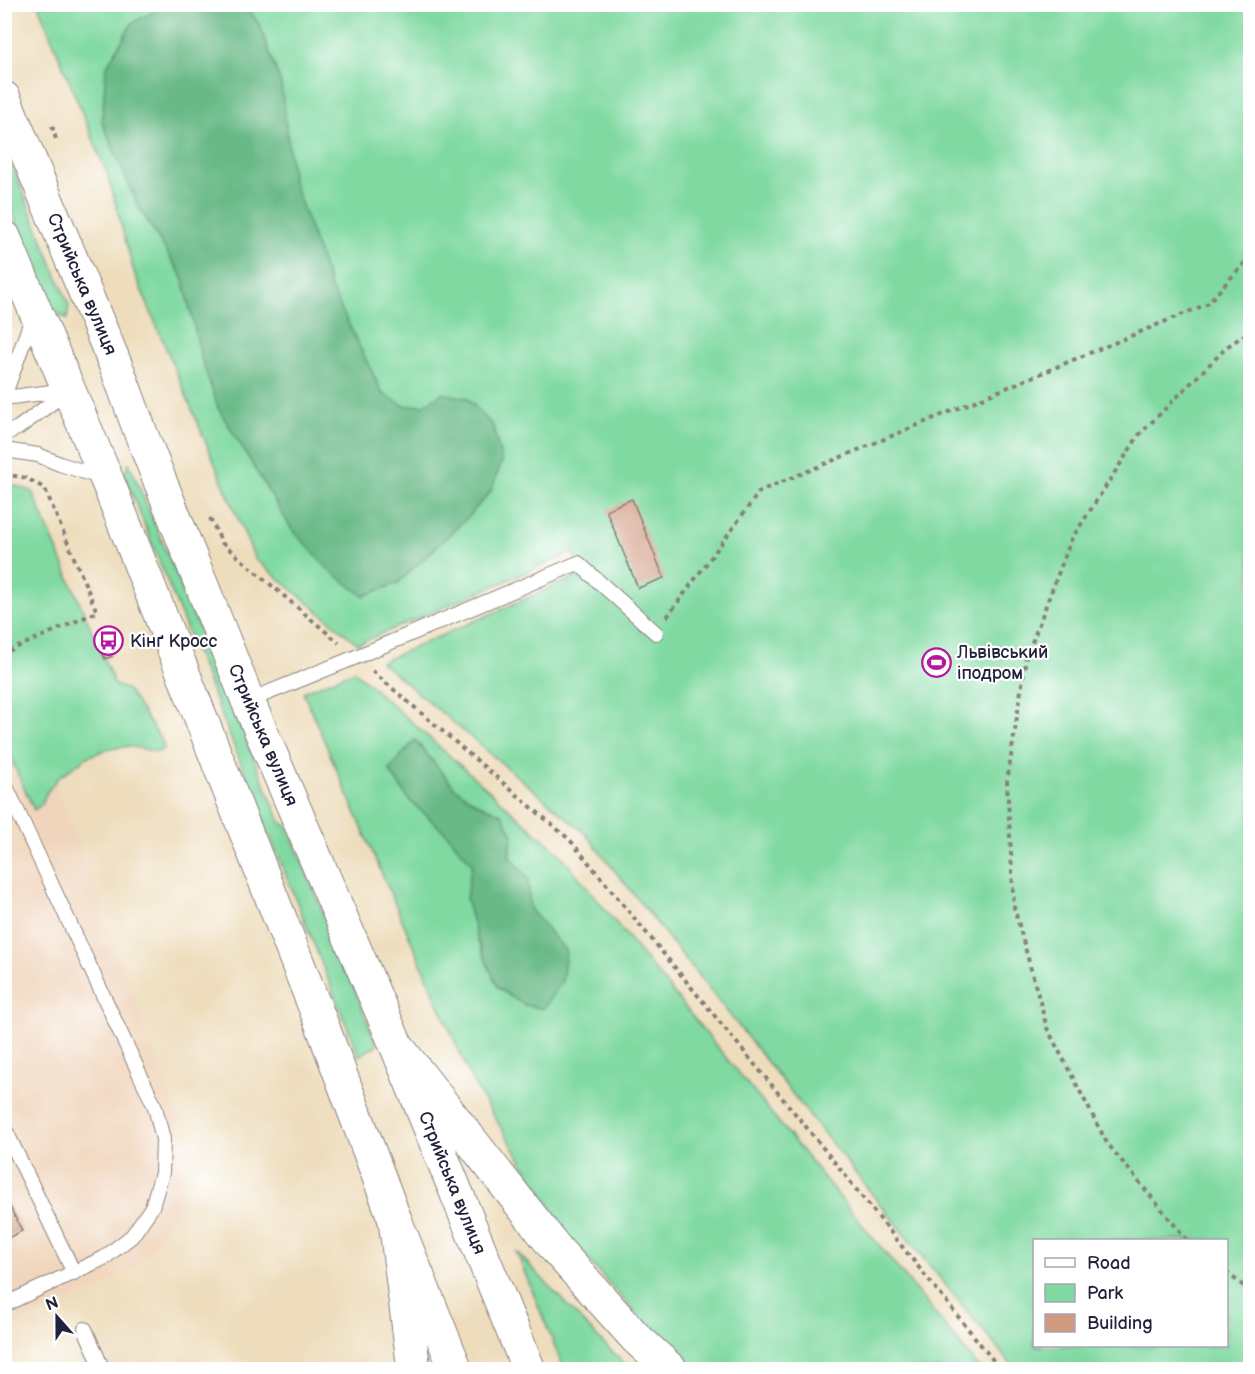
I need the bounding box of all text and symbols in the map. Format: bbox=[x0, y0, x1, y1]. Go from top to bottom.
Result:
street label: Стрийська вулиця bbox=[43, 210, 121, 358]
bus stop icon: Кінґ Кросс bbox=[93, 625, 125, 657]
place label: Кінґ Кросс bbox=[130, 631, 217, 652]
place label: Львівський іподром bbox=[956, 642, 1048, 684]
sports icon: Львівський іподром bbox=[920, 646, 952, 678]
street label: Стрийська вулиця bbox=[224, 661, 302, 809]
street label: Стрийська вулиця bbox=[414, 1109, 490, 1257]
legend bbox=[1033, 1239, 1228, 1347]
text: Road bbox=[1087, 1253, 1131, 1274]
text: Park bbox=[1087, 1283, 1123, 1304]
north arrow bbox=[27, 1287, 87, 1347]
text: N bbox=[43, 1293, 61, 1315]
text: Building bbox=[1087, 1313, 1153, 1334]

